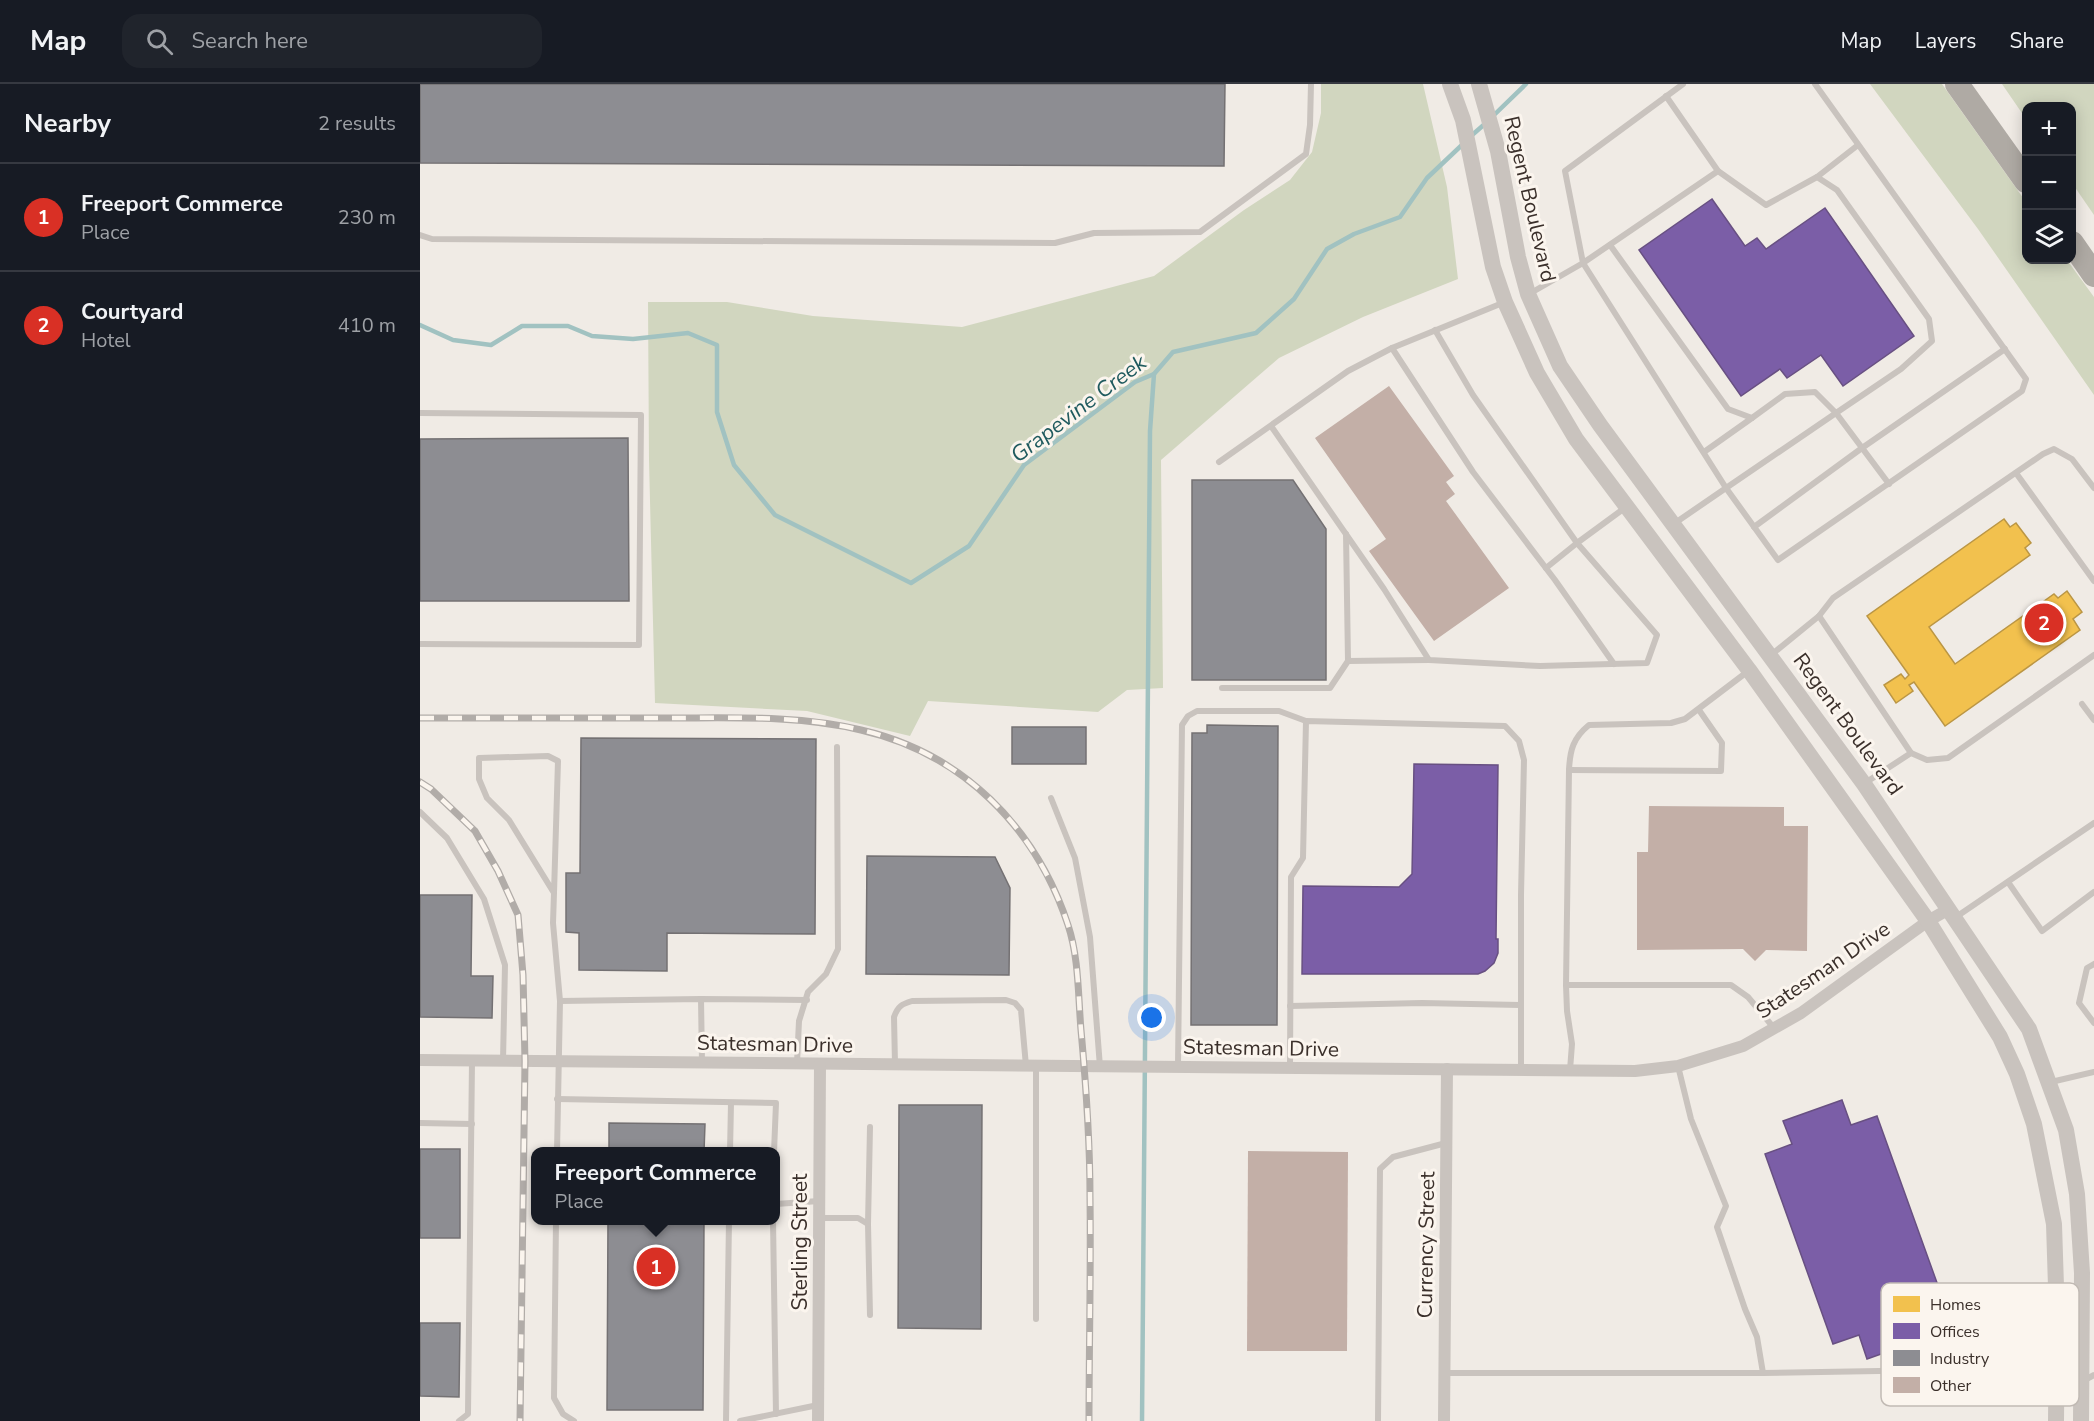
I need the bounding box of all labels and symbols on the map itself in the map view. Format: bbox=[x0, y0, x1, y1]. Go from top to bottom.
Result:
street label: Regent Boulevard bbox=[1497, 113, 1563, 285]
water label: Grapevine Creek bbox=[1004, 347, 1154, 470]
pin: 2 bbox=[2024, 600, 2064, 646]
street label: Regent Boulevard bbox=[1787, 647, 1909, 801]
street label: Statesman Drive bbox=[1750, 915, 1896, 1025]
your location bbox=[1137, 1003, 1166, 1032]
street label: Statesman Drive bbox=[697, 1029, 853, 1059]
street label: Statesman Drive bbox=[1183, 1033, 1339, 1063]
street label: Currency Street bbox=[1411, 1171, 1441, 1319]
street label: Sterling Street bbox=[786, 1173, 814, 1310]
pin: 1 bbox=[636, 1244, 676, 1290]
legend bbox=[1881, 1283, 2079, 1406]
text: Homes bbox=[1930, 1294, 1981, 1316]
text: Offices bbox=[1930, 1321, 1980, 1343]
text: Industry bbox=[1930, 1348, 1990, 1370]
text: Other bbox=[1930, 1375, 1971, 1397]

